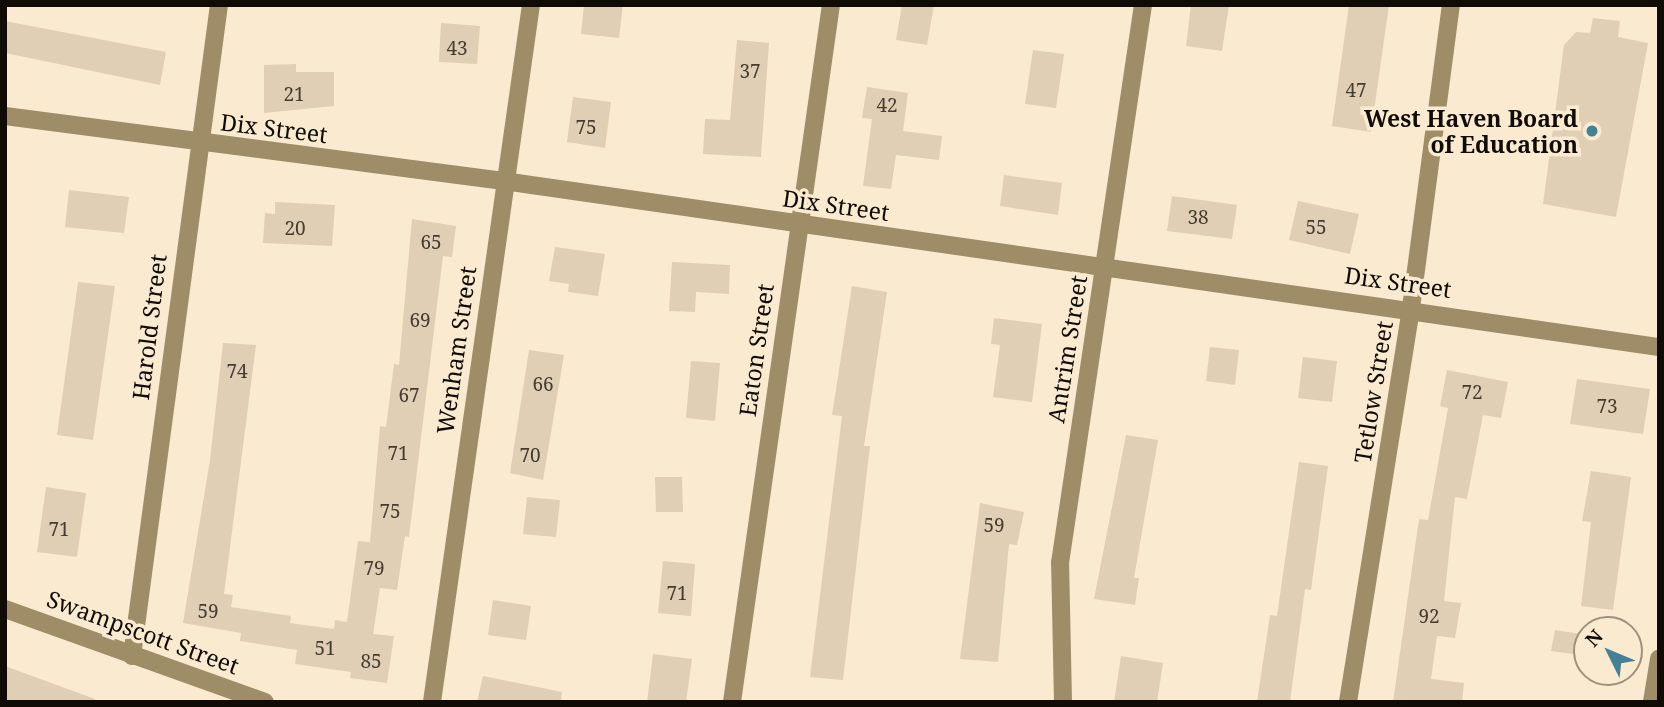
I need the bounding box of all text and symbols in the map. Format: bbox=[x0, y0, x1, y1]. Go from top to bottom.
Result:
house number: 43 bbox=[446, 38, 468, 60]
house number: 37 bbox=[739, 61, 761, 83]
house number: 47 bbox=[1345, 80, 1367, 102]
house number: 21 bbox=[283, 84, 305, 106]
house number: 42 bbox=[876, 95, 898, 117]
place label: West Haven Board of Education bbox=[1364, 104, 1578, 158]
street label: Dix Street bbox=[219, 108, 329, 148]
house number: 75 bbox=[575, 117, 597, 139]
marker: West Haven Board of Education bbox=[1584, 123, 1600, 139]
street label: Dix Street bbox=[781, 184, 891, 226]
house number: 38 bbox=[1187, 207, 1209, 229]
house number: 55 bbox=[1305, 217, 1327, 239]
house number: 20 bbox=[284, 218, 306, 240]
house number: 65 bbox=[420, 232, 442, 254]
street label: Harold Street bbox=[126, 253, 172, 401]
street label: Dix Street bbox=[1343, 261, 1453, 303]
street label: Wenham Street bbox=[431, 264, 481, 436]
street label: Antrim Street bbox=[1042, 273, 1092, 425]
street label: Eaton Street bbox=[733, 282, 779, 418]
house number: 69 bbox=[409, 310, 431, 332]
street label: Tetlow Street bbox=[1348, 319, 1398, 465]
house number: 74 bbox=[226, 361, 248, 383]
house number: 66 bbox=[532, 374, 554, 396]
house number: 72 bbox=[1461, 382, 1483, 404]
house number: 67 bbox=[398, 385, 420, 407]
house number: 73 bbox=[1596, 396, 1618, 418]
house number: 71 bbox=[387, 443, 409, 465]
house number: 70 bbox=[519, 445, 541, 467]
house number: 75 bbox=[379, 501, 401, 523]
house number: 59 bbox=[983, 515, 1005, 537]
house number: 71 bbox=[48, 519, 70, 541]
house number: 79 bbox=[363, 558, 385, 580]
house number: 71 bbox=[666, 583, 688, 605]
street label: Swampscott Street bbox=[43, 584, 243, 680]
house number: 59 bbox=[197, 601, 219, 623]
house number: 92 bbox=[1418, 606, 1440, 628]
north arrow bbox=[1573, 616, 1643, 686]
text: N bbox=[1579, 624, 1609, 652]
house number: 51 bbox=[314, 638, 336, 660]
house number: 85 bbox=[360, 651, 382, 673]

